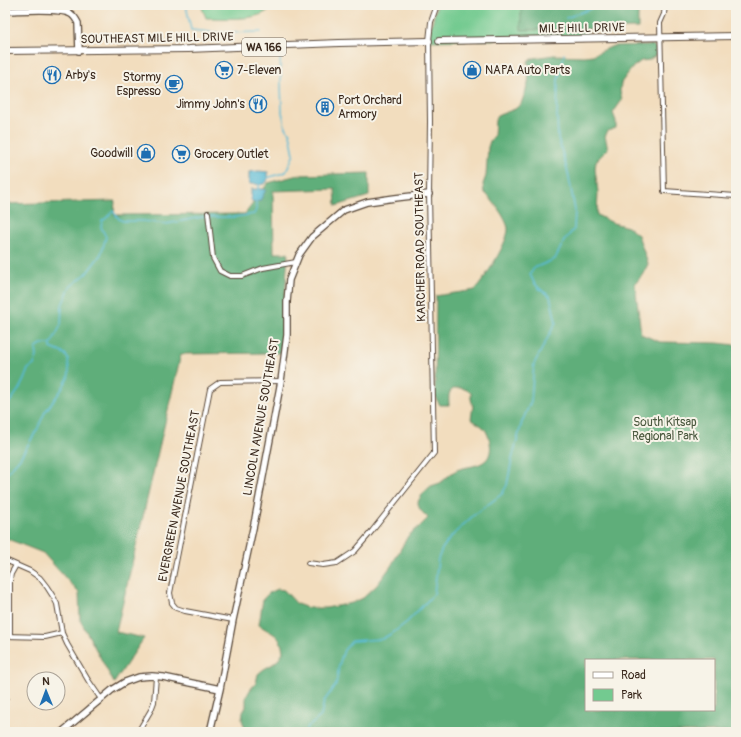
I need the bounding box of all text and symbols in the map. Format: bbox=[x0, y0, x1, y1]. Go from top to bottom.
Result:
street label: MILE HILL DRIVE bbox=[539, 20, 625, 37]
street label: SOUTHEAST MILE HILL DRIVE bbox=[80, 30, 234, 47]
road number: WA 166 bbox=[242, 38, 286, 56]
supermarket icon: 7-Eleven bbox=[214, 60, 234, 80]
shop icon: NAPA Auto Parts bbox=[462, 60, 482, 80]
place label: 7-Eleven bbox=[237, 63, 282, 78]
place label: NAPA Auto Parts bbox=[485, 63, 571, 78]
restaurant icon: Arby's bbox=[42, 65, 62, 85]
place label: Arby's bbox=[65, 68, 96, 83]
place label: Stormy Espresso bbox=[117, 70, 162, 99]
cafe icon: Stormy Espresso bbox=[164, 74, 184, 94]
place label: Port Orchard Armory bbox=[338, 93, 402, 122]
restaurant icon: Jimmy John's bbox=[248, 94, 268, 114]
place label: Jimmy John's bbox=[176, 97, 246, 112]
building icon: Port Orchard Armory bbox=[315, 97, 335, 117]
shop icon: Goodwill bbox=[136, 143, 156, 163]
supermarket icon: Grocery Outlet bbox=[171, 144, 191, 164]
place label: Goodwill bbox=[90, 146, 133, 161]
place label: Grocery Outlet bbox=[194, 147, 269, 162]
street label: KARCHER ROAD SOUTHEAST bbox=[412, 172, 429, 322]
street label: LINCOLN AVENUE SOUTHEAST bbox=[240, 337, 283, 497]
street label: EVERGREEN AVENUE SOUTHEAST bbox=[156, 409, 204, 583]
park label: South Kitsap Regional Park bbox=[632, 415, 698, 444]
legend bbox=[585, 659, 715, 711]
text: Road bbox=[621, 668, 646, 683]
north arrow bbox=[26, 671, 66, 711]
text: N bbox=[42, 675, 50, 688]
text: Park bbox=[621, 688, 642, 703]

